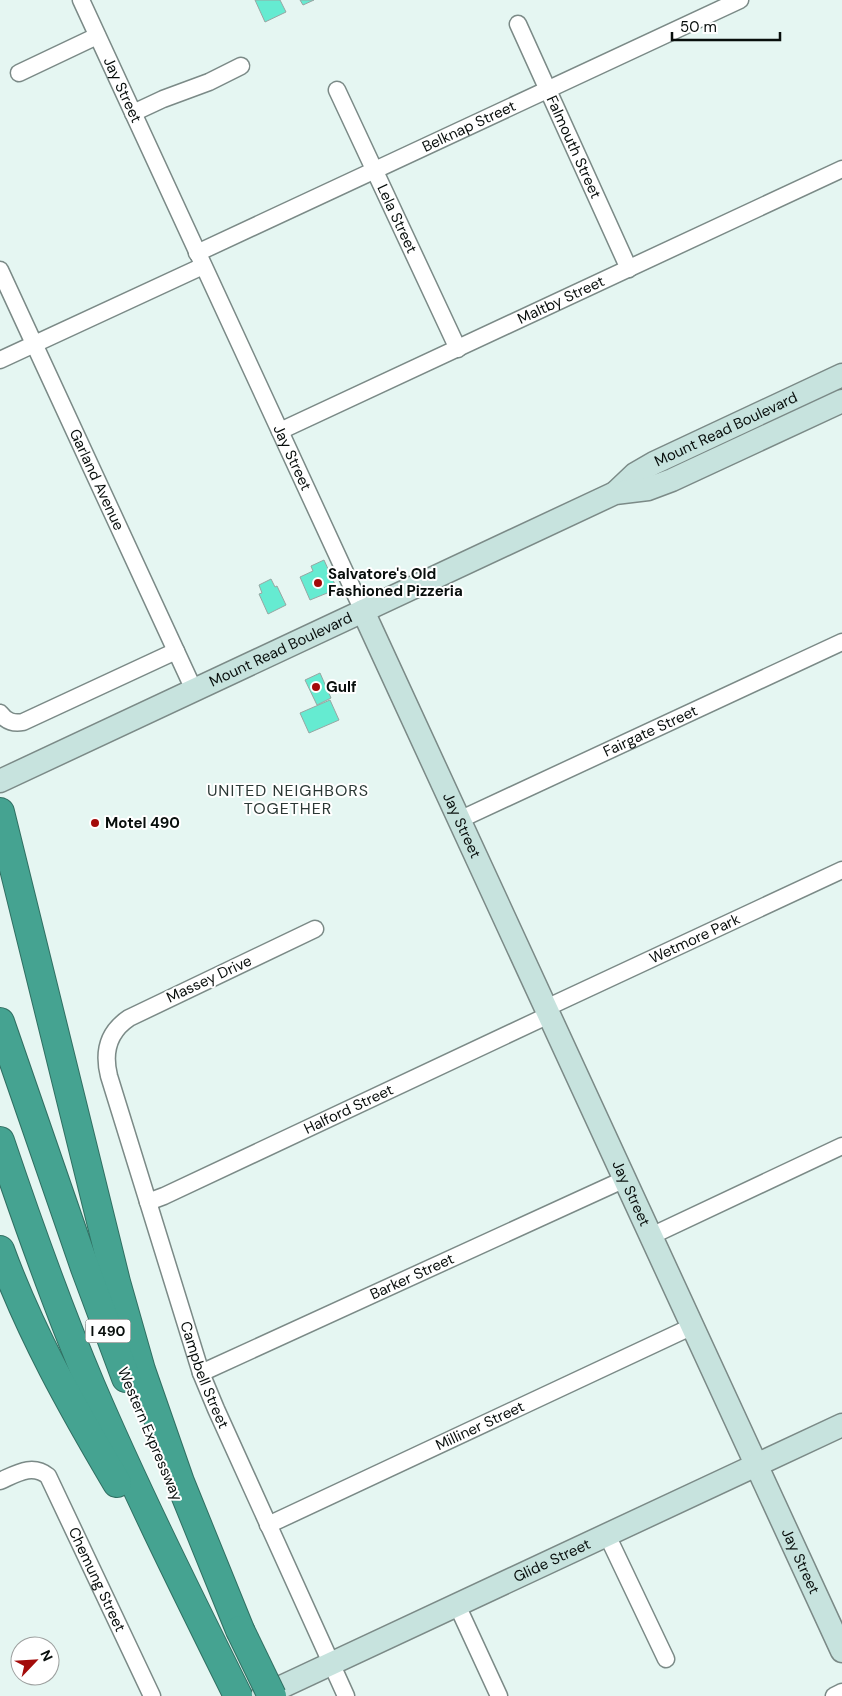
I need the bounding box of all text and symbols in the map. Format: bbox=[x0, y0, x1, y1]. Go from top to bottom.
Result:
scale bar bbox=[672, 10, 780, 42]
text: 50 m bbox=[680, 17, 717, 37]
street label: Jay Street bbox=[99, 54, 146, 126]
street label: Falmouth Street bbox=[542, 92, 606, 202]
street label: Belknap Street bbox=[419, 96, 519, 157]
street label: Lela Street bbox=[372, 181, 422, 257]
street label: Maltby Street bbox=[514, 271, 608, 329]
street label: Mount Read Boulevard bbox=[651, 387, 801, 471]
street label: Jay Street bbox=[268, 421, 316, 494]
street label: Garland Avenue bbox=[65, 426, 129, 534]
place label: Salvatore's Old Fashioned Pizzeria bbox=[328, 564, 463, 601]
marker: Salvatore's Old Fashioned Pizzeria bbox=[312, 577, 324, 589]
street label: Mount Read Boulevard bbox=[206, 607, 356, 692]
place label: Gulf bbox=[326, 677, 356, 697]
marker: Gulf bbox=[310, 681, 322, 693]
street label: Fairgate Street bbox=[600, 701, 701, 762]
district label: UNITED NEIGHBORS TOGETHER bbox=[207, 780, 369, 819]
street label: Jay Street bbox=[438, 789, 486, 862]
place label: Motel 490 bbox=[105, 813, 180, 833]
marker: Motel 490 bbox=[89, 817, 101, 829]
street label: Wetmore Park bbox=[646, 909, 744, 968]
street label: Massey Drive bbox=[163, 951, 255, 1007]
street label: Halford Street bbox=[301, 1080, 397, 1139]
street label: Jay Street bbox=[607, 1157, 655, 1229]
street label: Barker Street bbox=[367, 1249, 457, 1304]
street label: Campbell Street bbox=[176, 1319, 234, 1432]
road number: I 490 bbox=[86, 1320, 130, 1342]
street label: Western Expressway bbox=[113, 1364, 187, 1504]
street label: Milliner Street bbox=[432, 1396, 528, 1455]
street label: Chemung Street bbox=[64, 1524, 130, 1635]
street label: Jay Street bbox=[777, 1525, 824, 1597]
street label: Glide Street bbox=[510, 1534, 594, 1587]
north arrow bbox=[10, 1636, 60, 1686]
text: N bbox=[36, 1647, 57, 1664]

